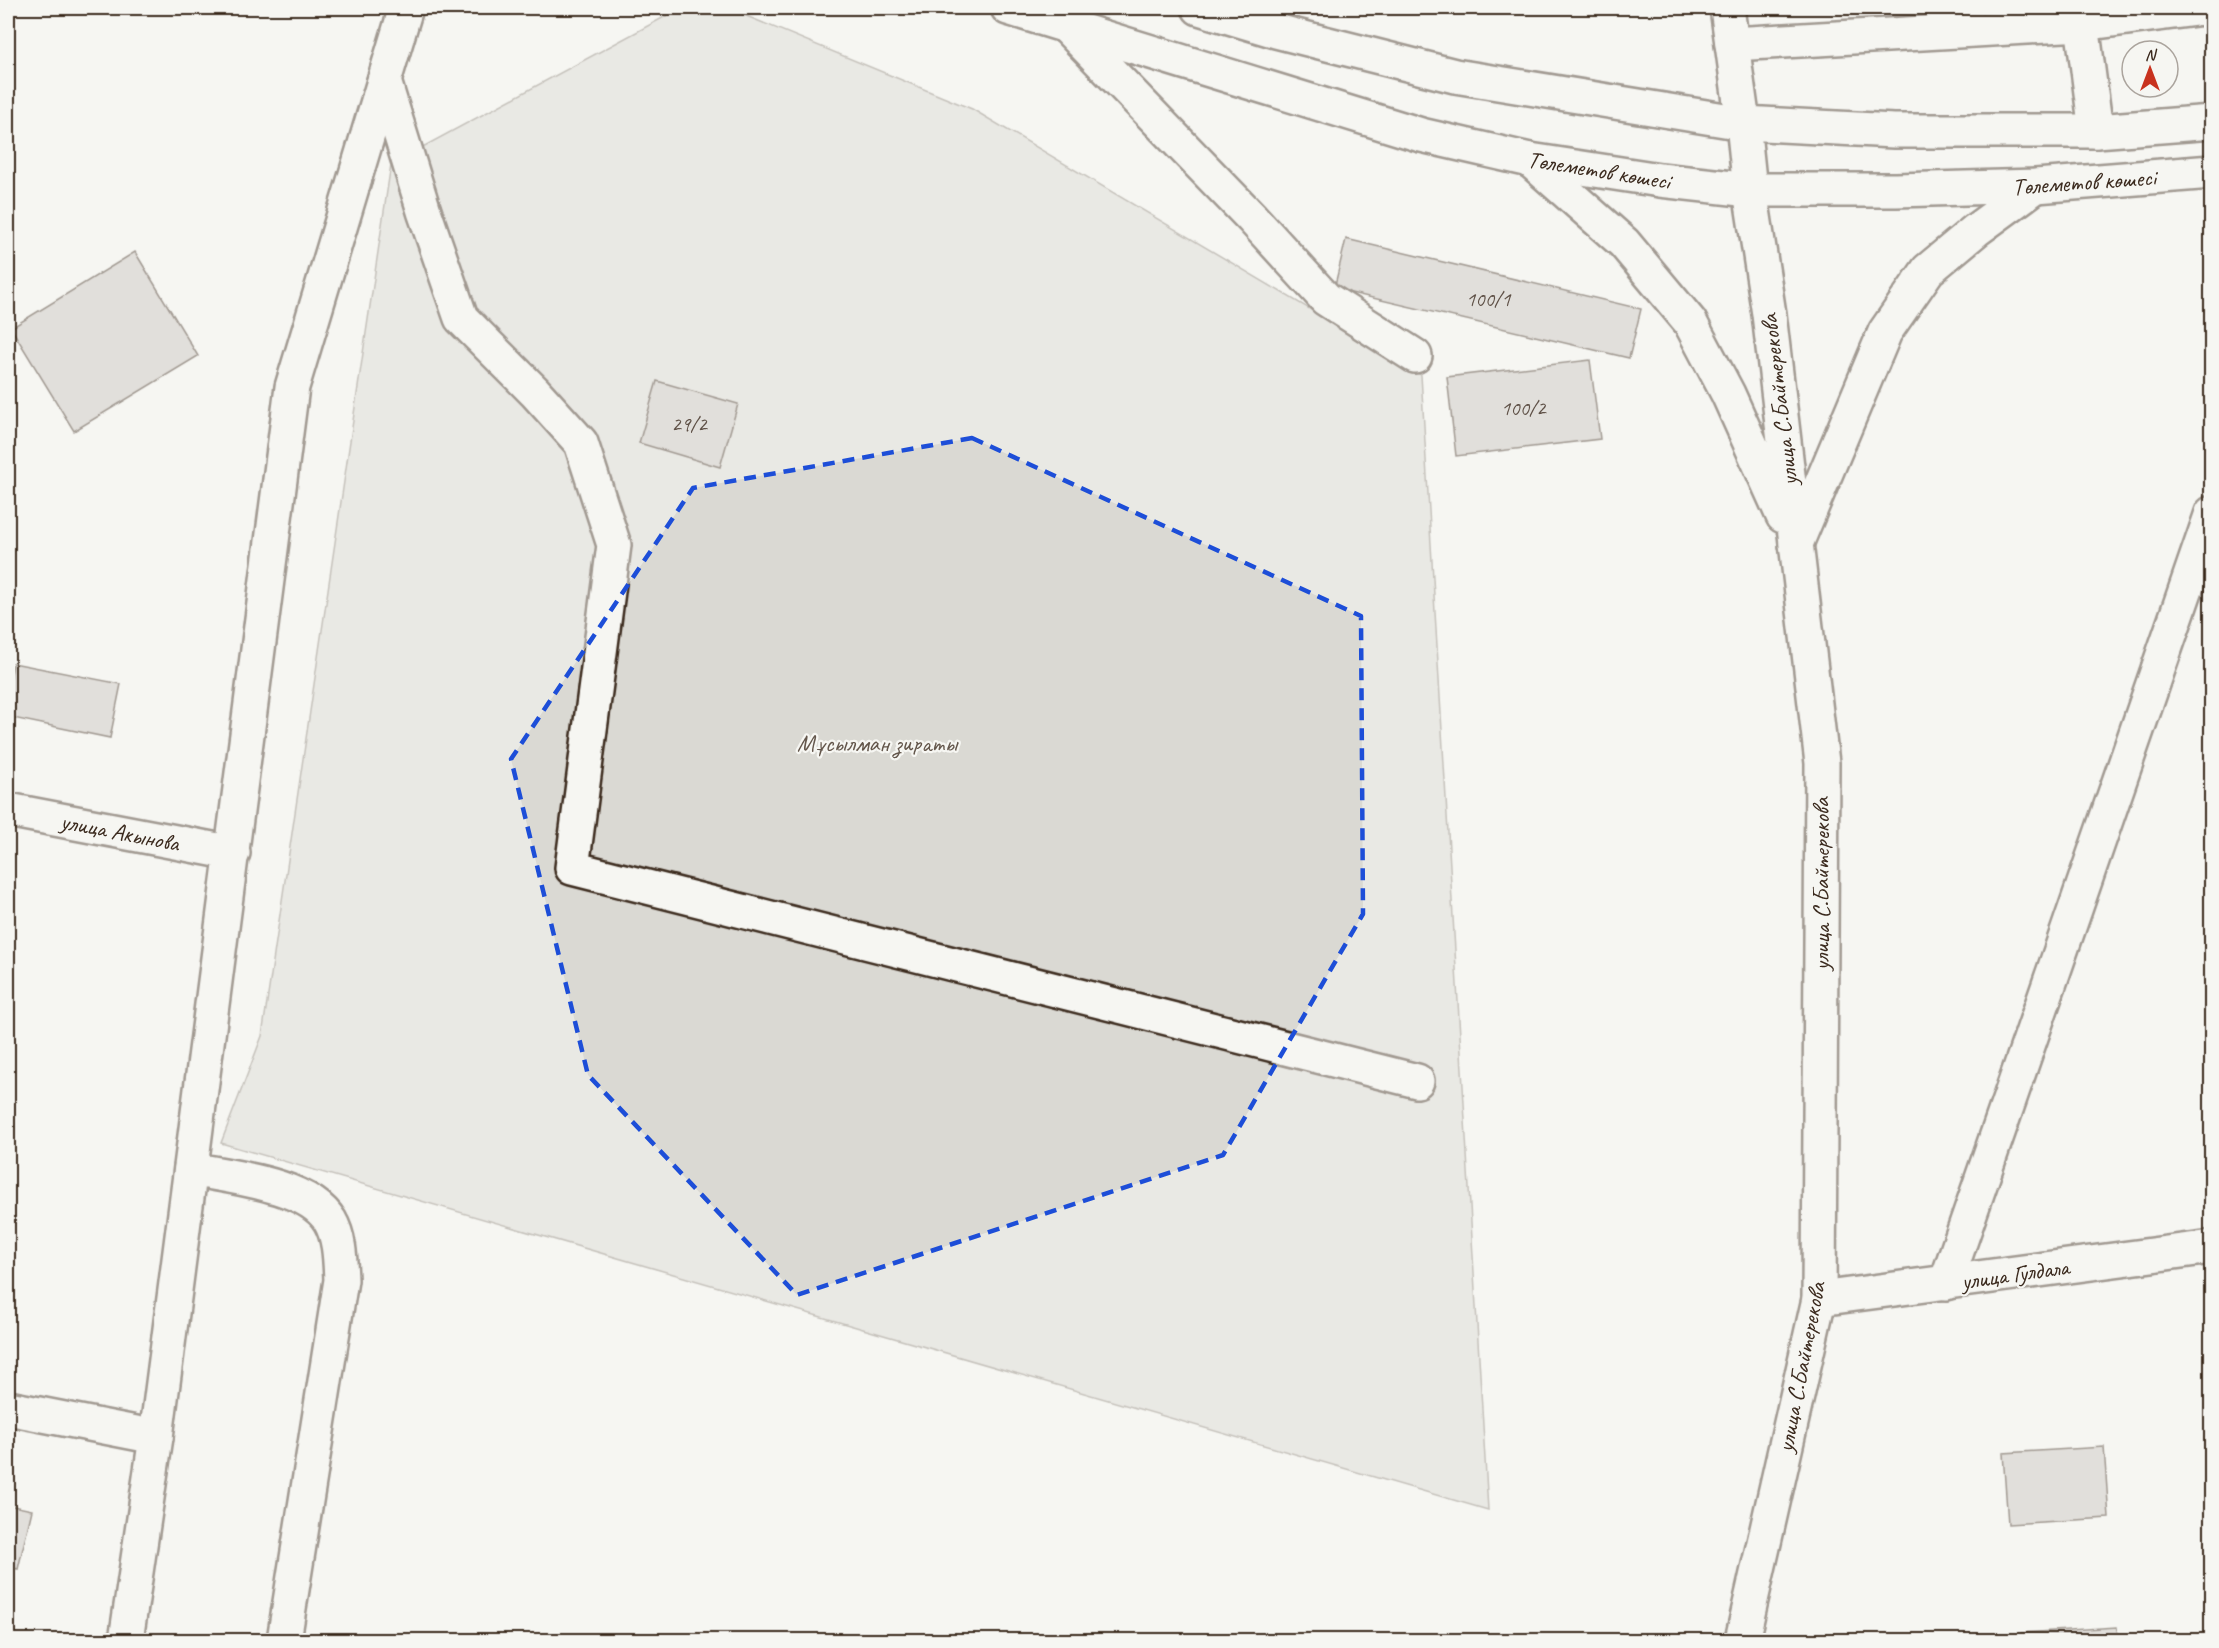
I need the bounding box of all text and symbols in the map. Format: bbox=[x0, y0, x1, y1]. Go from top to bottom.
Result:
north arrow bbox=[2120, 39, 2180, 99]
text: N bbox=[2145, 45, 2158, 65]
street label: Төлеметов көшесі bbox=[1525, 144, 1675, 196]
street label: Төлеметов көшесі bbox=[2011, 162, 2159, 202]
house number: 100/1 bbox=[1466, 286, 1512, 312]
street label: улица С.Байтерекова bbox=[1753, 311, 1805, 490]
house number: 100/2 bbox=[1501, 395, 1547, 421]
house number: 29/2 bbox=[671, 411, 708, 437]
park label: Мұсылман зираты bbox=[797, 728, 959, 759]
street label: улица С.Байтерекова bbox=[1806, 796, 1836, 972]
street label: улица Акынова bbox=[56, 805, 183, 858]
street label: улица Гулдала bbox=[1957, 1251, 2073, 1297]
street label: улица С.Байтерекова bbox=[1769, 1278, 1832, 1457]

